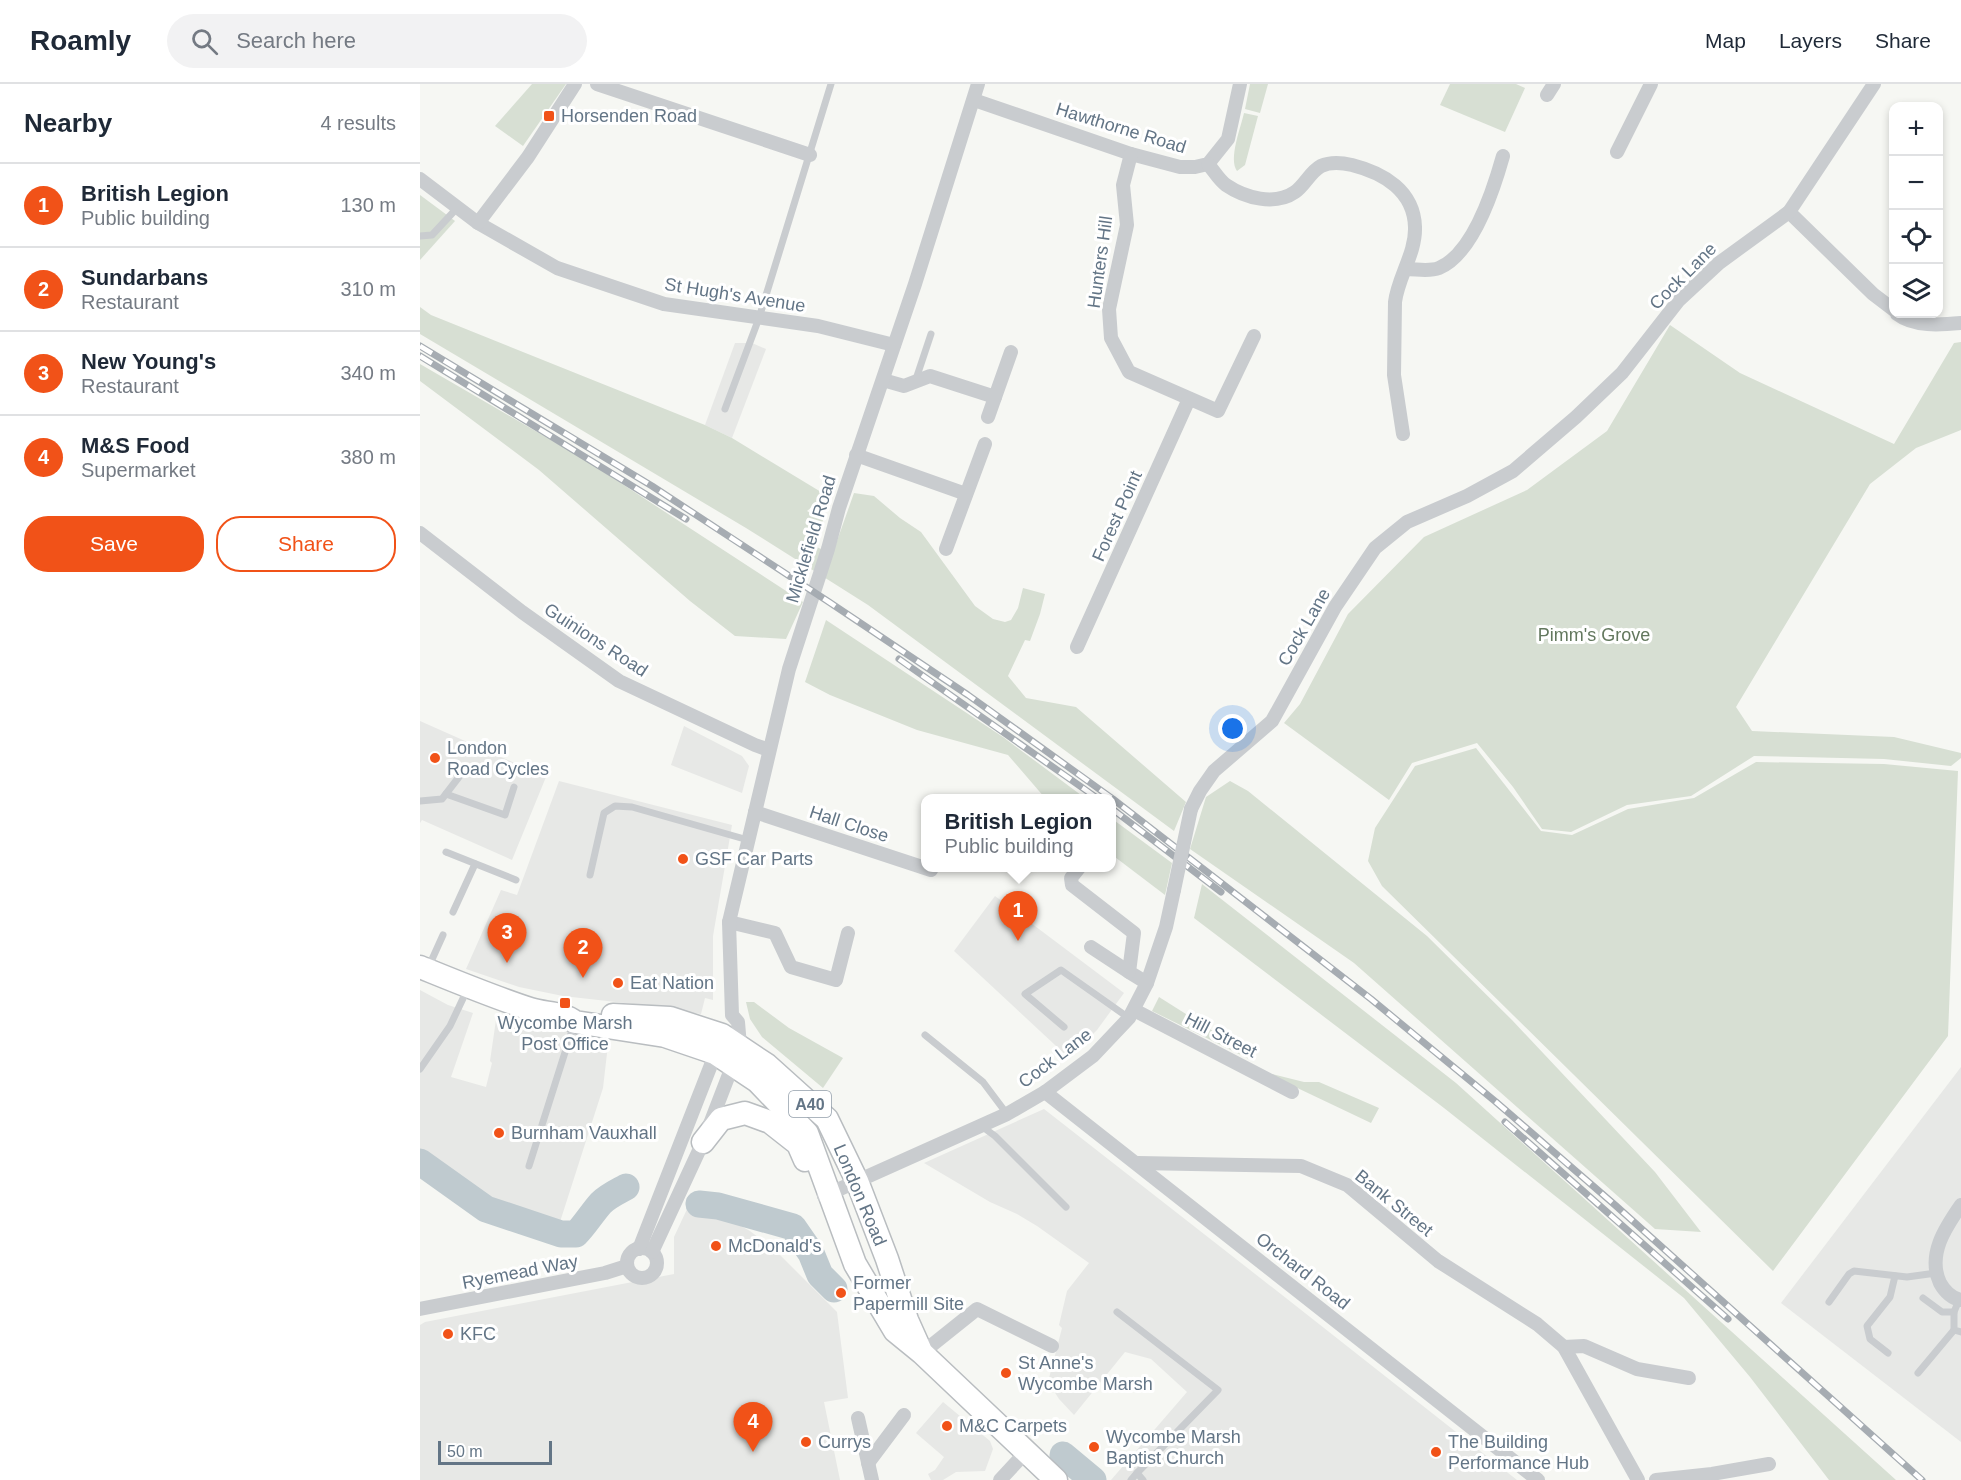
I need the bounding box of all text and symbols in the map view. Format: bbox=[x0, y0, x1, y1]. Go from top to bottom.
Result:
search box bbox=[167, 14, 587, 68]
text: Roamly bbox=[30, 25, 131, 56]
icon: search bbox=[188, 25, 221, 58]
text: Search here bbox=[236, 28, 356, 53]
text: Map bbox=[1705, 29, 1746, 52]
text: Layers bbox=[1779, 29, 1842, 52]
text: Share bbox=[1875, 29, 1931, 52]
street label: Hawthorne Road bbox=[1053, 99, 1189, 157]
map controls bbox=[1889, 102, 1943, 318]
button: + bbox=[1889, 102, 1943, 156]
place label: Horsenden Road bbox=[561, 106, 697, 126]
text: Nearby bbox=[24, 108, 112, 138]
marker: Horsenden Road bbox=[542, 109, 556, 123]
text: 4 results bbox=[320, 112, 396, 134]
button: − bbox=[1889, 156, 1943, 210]
text: British Legion bbox=[81, 181, 229, 206]
text: 1 bbox=[38, 194, 49, 216]
text: 130 m bbox=[340, 194, 396, 216]
text: Public building bbox=[81, 207, 210, 229]
button: locate bbox=[1889, 210, 1943, 264]
street label: Hunters Hill bbox=[1084, 215, 1116, 309]
street label: Cock Lane bbox=[1646, 239, 1720, 313]
button: layers bbox=[1889, 264, 1943, 318]
text: Sundarbans bbox=[81, 265, 208, 290]
street label: St Hugh's Avenue bbox=[663, 274, 807, 316]
text: 2 bbox=[38, 278, 49, 300]
text: 310 m bbox=[340, 278, 396, 300]
text: Restaurant bbox=[81, 291, 179, 313]
text: New Young's bbox=[81, 349, 216, 374]
text: 3 bbox=[38, 362, 49, 384]
text: 340 m bbox=[340, 362, 396, 384]
text: Restaurant bbox=[81, 375, 179, 397]
text: M&S Food bbox=[81, 433, 190, 458]
text: 4 bbox=[38, 446, 49, 468]
text: 380 m bbox=[340, 446, 396, 468]
text: Supermarket bbox=[81, 459, 196, 481]
street label: Forest Point bbox=[1088, 468, 1146, 564]
street label: Micklefield Road bbox=[782, 473, 840, 605]
button: Save bbox=[24, 516, 204, 572]
button: Share bbox=[216, 516, 396, 572]
street label: Cock Lane bbox=[1274, 585, 1334, 669]
street label: Guinions Road bbox=[541, 599, 651, 681]
park label: Pimm's Grove bbox=[1538, 625, 1650, 645]
your location bbox=[1218, 714, 1247, 743]
place label: London Road Cycles bbox=[447, 738, 549, 779]
marker: London Road Cycles bbox=[428, 751, 442, 765]
popup bbox=[921, 794, 1116, 872]
street label: Hall Close bbox=[807, 802, 891, 846]
text: British Legion bbox=[945, 809, 1092, 834]
text: Public building bbox=[945, 835, 1074, 857]
place label: GSF Car Parts bbox=[695, 849, 813, 869]
marker: GSF Car Parts bbox=[676, 852, 690, 866]
pin: 1 bbox=[998, 892, 1038, 941]
pin: 3 bbox=[488, 914, 526, 963]
pin: 2 bbox=[564, 928, 602, 978]
place label: Eat Nation bbox=[630, 973, 714, 993]
marker: Eat Nation bbox=[611, 976, 625, 990]
marker: Wycombe Marsh Post Office bbox=[558, 996, 572, 1010]
street label: Hill Street bbox=[1182, 1008, 1260, 1062]
place label: Wycombe Marsh Post Office bbox=[498, 1013, 632, 1054]
street label: Cock Lane bbox=[1015, 1024, 1095, 1092]
road number: A40 bbox=[789, 1091, 831, 1117]
place label: Burnham Vauxhall bbox=[511, 1123, 657, 1143]
marker: Burnham Vauxhall bbox=[492, 1126, 506, 1140]
street label: London Road bbox=[830, 1141, 890, 1249]
street label: Bank Street bbox=[1351, 1166, 1437, 1240]
street label: Orchard Road bbox=[1252, 1228, 1354, 1314]
place label: McDonald's bbox=[728, 1236, 821, 1256]
marker: McDonald's bbox=[709, 1239, 723, 1253]
street label: Ryemead Way bbox=[460, 1251, 580, 1293]
place label: Former Papermill Site bbox=[853, 1273, 964, 1314]
marker: Former Papermill Site bbox=[834, 1286, 848, 1300]
place label: KFC bbox=[460, 1324, 496, 1344]
marker: KFC bbox=[441, 1327, 455, 1341]
place label: St Anne's Wycombe Marsh bbox=[1018, 1353, 1153, 1394]
marker: St Anne's Wycombe Marsh bbox=[999, 1366, 1013, 1380]
pin: 4 bbox=[734, 1402, 772, 1452]
place label: M&C Carpets bbox=[959, 1416, 1067, 1436]
marker: M&C Carpets bbox=[940, 1419, 954, 1433]
place label: Wycombe Marsh Baptist Church bbox=[1106, 1427, 1241, 1468]
place label: Currys bbox=[818, 1432, 871, 1452]
place label: The Building Performance Hub bbox=[1448, 1432, 1589, 1473]
marker: Currys bbox=[799, 1435, 813, 1449]
scale bar bbox=[438, 1438, 552, 1466]
marker: Wycombe Marsh Baptist Church bbox=[1087, 1440, 1101, 1454]
text: 50 m bbox=[447, 1443, 483, 1460]
marker: The Building Performance Hub bbox=[1429, 1445, 1443, 1459]

